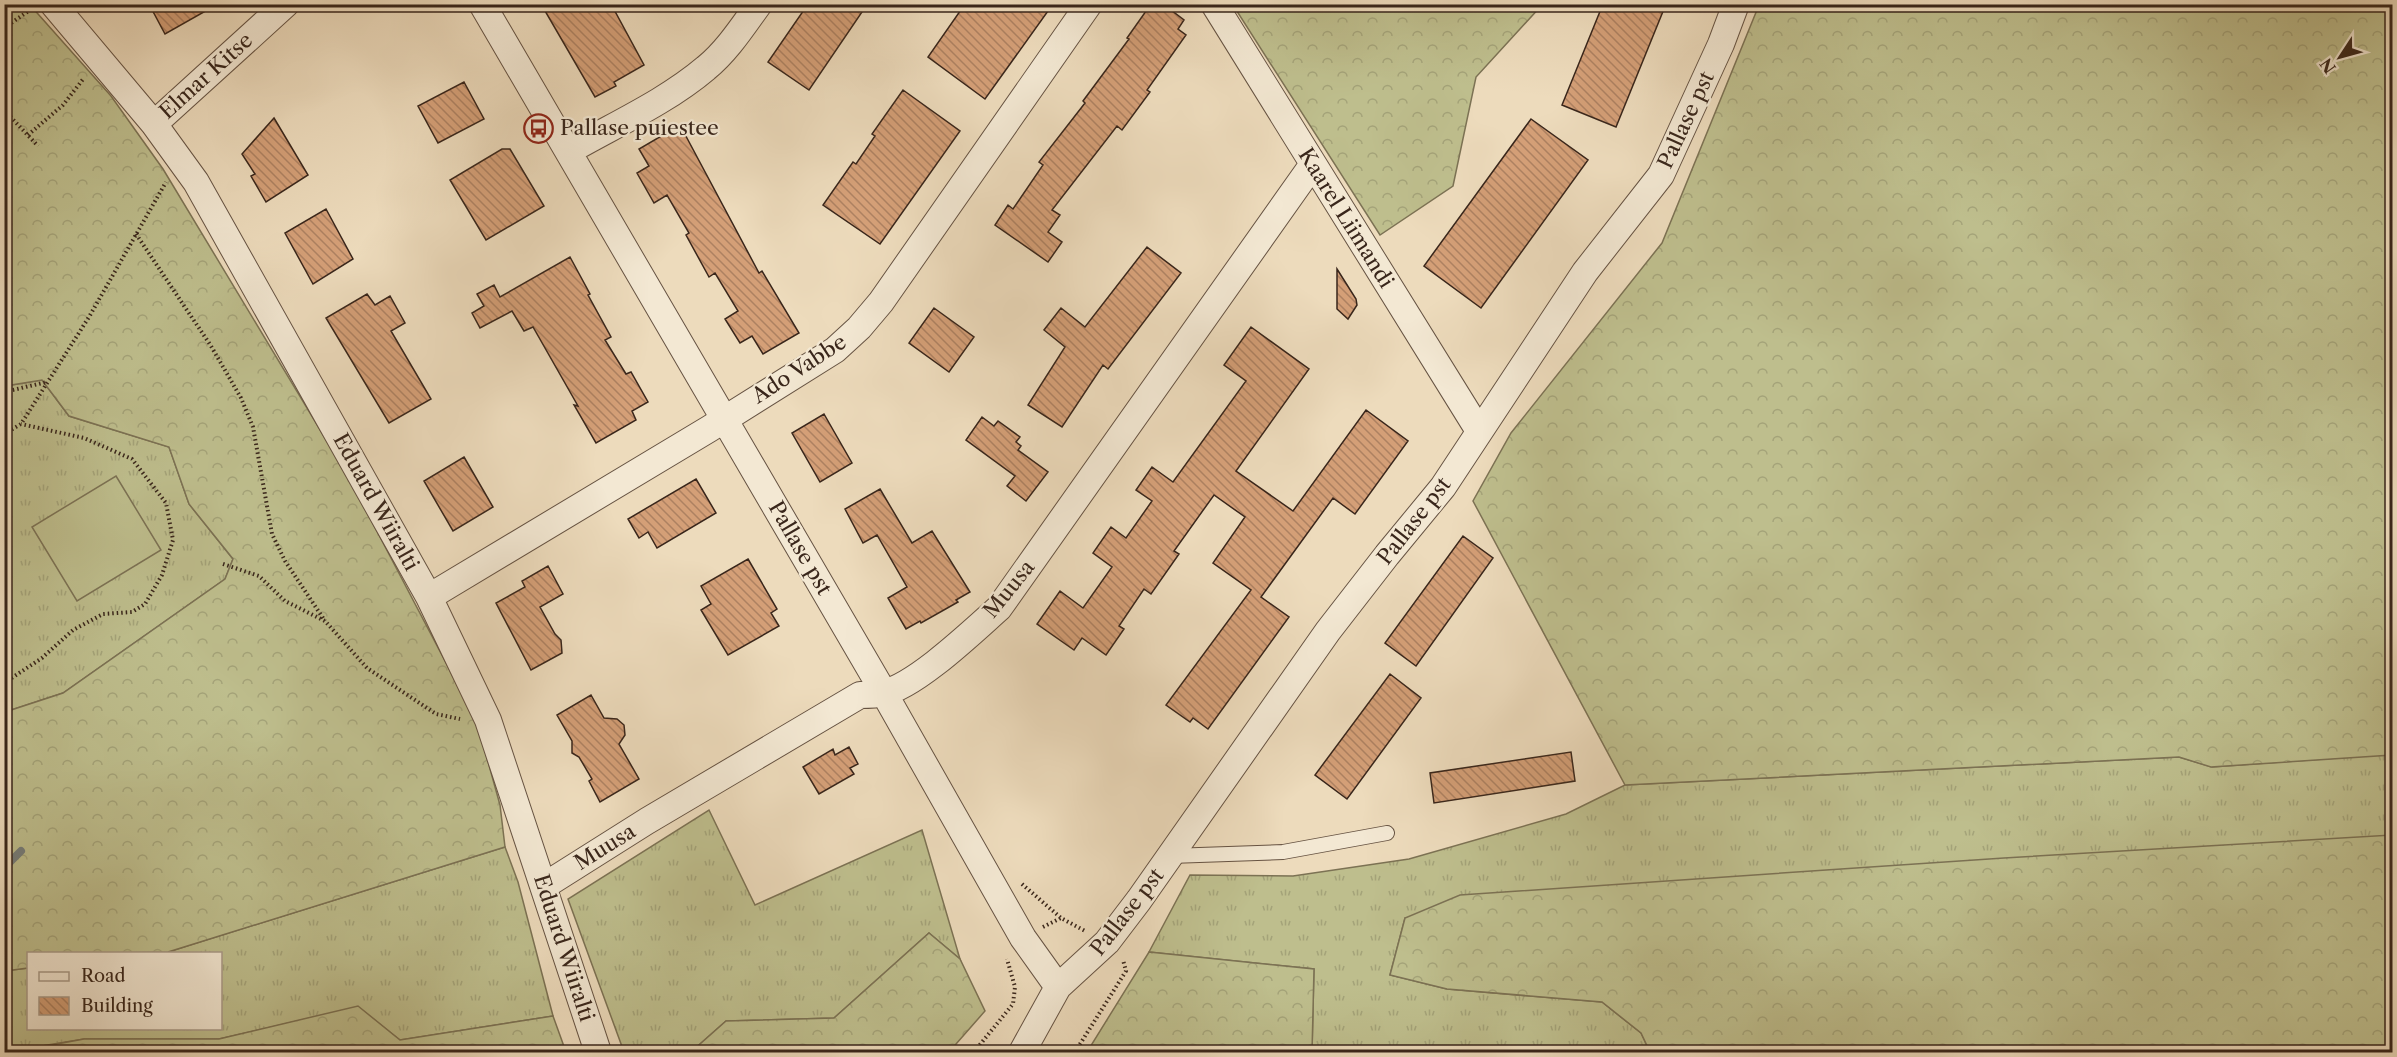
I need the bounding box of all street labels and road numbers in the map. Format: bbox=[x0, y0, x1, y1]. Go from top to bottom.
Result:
street label: Elmar Kitse bbox=[154, 27, 257, 124]
street label: Pallase pst bbox=[1652, 67, 1719, 172]
street label: Kaarel Liimandi bbox=[1293, 143, 1399, 292]
street label: Ado Vabbe bbox=[746, 329, 850, 409]
street label: Eduard Wiiralti bbox=[328, 429, 424, 575]
street label: Pallase pst bbox=[1372, 472, 1456, 569]
street label: Pallase pst bbox=[764, 496, 838, 600]
street label: Muusa bbox=[978, 554, 1040, 623]
street label: Muusa bbox=[570, 818, 641, 875]
street label: Pallase pst bbox=[1085, 863, 1169, 960]
street label: Eduard Wiiralti bbox=[529, 871, 600, 1025]

